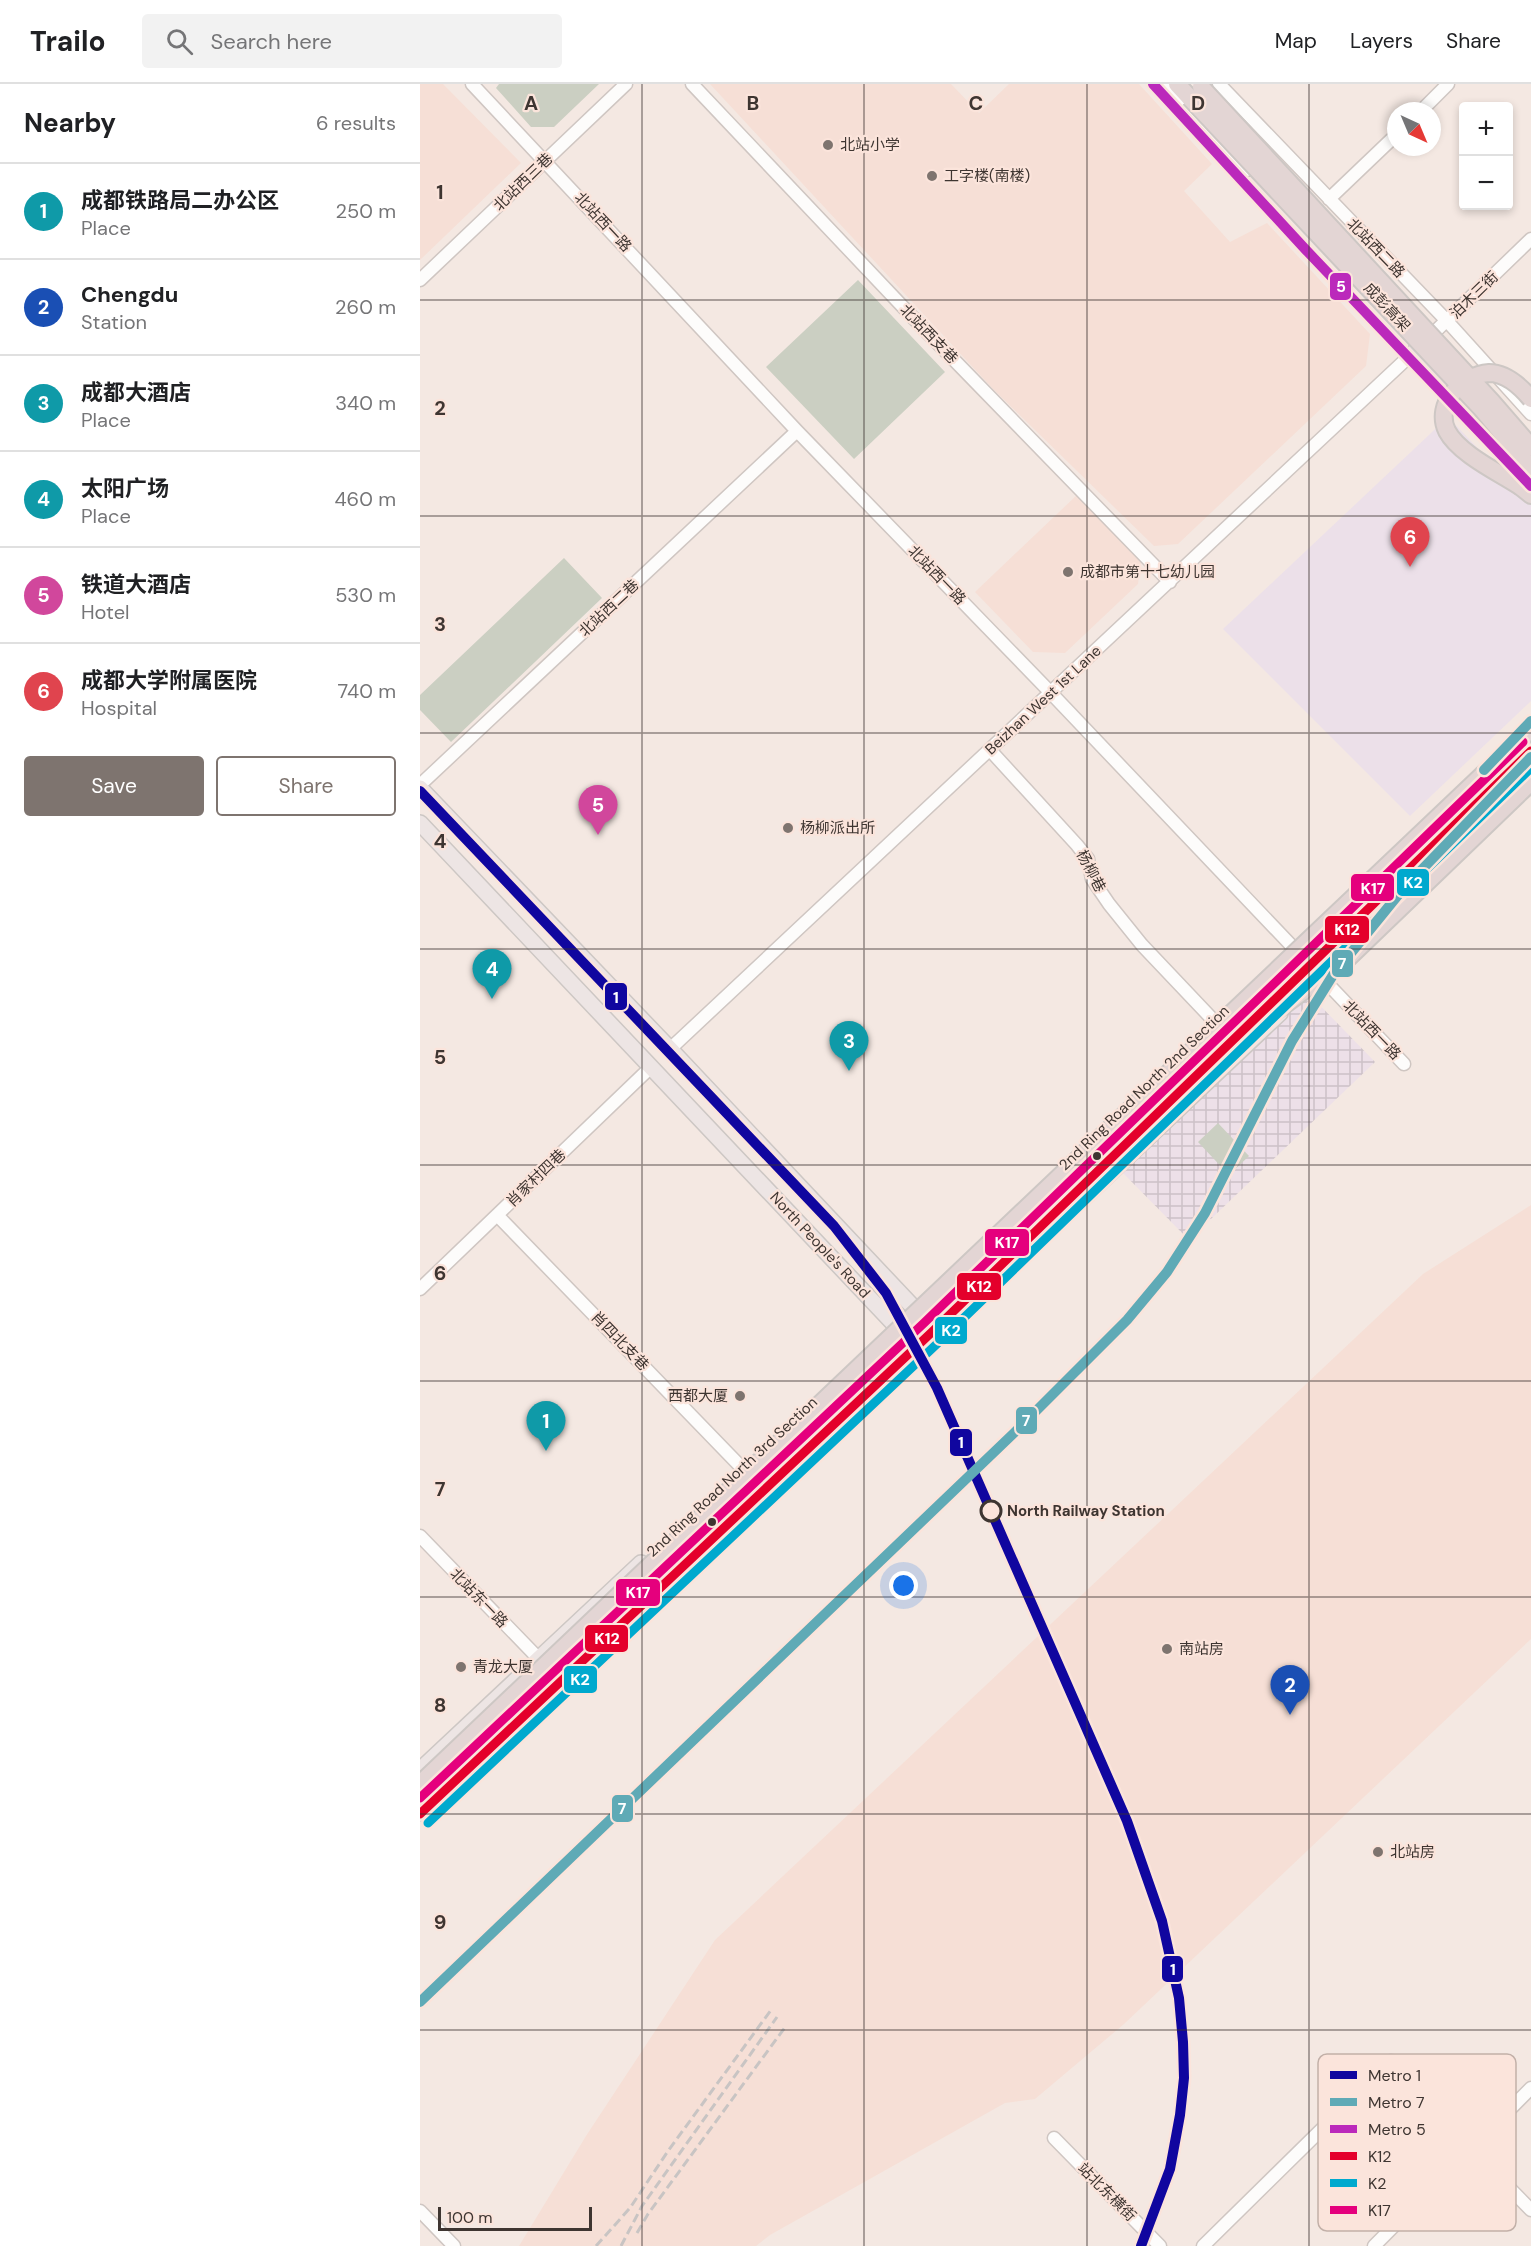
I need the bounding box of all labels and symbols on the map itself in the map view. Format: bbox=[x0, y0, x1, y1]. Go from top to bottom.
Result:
text: A bbox=[524, 90, 538, 116]
text: B bbox=[747, 90, 759, 116]
text: C bbox=[969, 90, 983, 116]
text: D bbox=[1191, 90, 1205, 116]
north arrow bbox=[1387, 102, 1441, 156]
place label: 北站小学 bbox=[840, 135, 900, 155]
marker: 北站小学 bbox=[821, 138, 835, 152]
street label: 北站西三巷 bbox=[489, 149, 557, 215]
place label: 工字楼(南楼) bbox=[944, 166, 1030, 186]
marker: 工字楼(南楼) bbox=[925, 169, 939, 183]
text: 1 bbox=[436, 179, 444, 205]
street label: 北站西一路 bbox=[570, 188, 636, 256]
street label: 北站西二路 bbox=[1343, 214, 1409, 282]
street label: 泊木三街 bbox=[1445, 267, 1503, 323]
line badge: 5 bbox=[1329, 272, 1352, 301]
text: 5 bbox=[1336, 276, 1346, 297]
street label: 成彭高架 bbox=[1359, 278, 1415, 336]
street label: 北站西支巷 bbox=[896, 300, 962, 368]
text: 2 bbox=[434, 395, 446, 421]
pin: 6 bbox=[1390, 518, 1430, 567]
street label: 北站西一路 bbox=[904, 541, 970, 609]
place label: 成都市第十七幼儿园 bbox=[1080, 562, 1215, 582]
marker: 成都市第十七幼儿园 bbox=[1061, 565, 1075, 579]
street label: 北站西二巷 bbox=[575, 575, 643, 641]
text: 3 bbox=[434, 611, 446, 637]
street label: Beizhan West 1st Lane bbox=[981, 641, 1105, 759]
pin: 5 bbox=[578, 786, 618, 835]
place label: 杨柳派出所 bbox=[800, 818, 875, 838]
marker: 杨柳派出所 bbox=[781, 821, 795, 835]
text: 4 bbox=[434, 828, 447, 854]
street label: 杨柳巷 bbox=[1072, 846, 1110, 896]
line badge: K2 bbox=[1396, 868, 1430, 897]
text: K2 bbox=[1403, 872, 1423, 893]
line badge: K17 bbox=[1350, 873, 1395, 902]
text: K17 bbox=[1361, 878, 1386, 899]
line badge: K12 bbox=[1324, 915, 1370, 944]
text: K12 bbox=[1334, 919, 1360, 940]
line badge: 7 bbox=[1331, 949, 1354, 978]
pin: 4 bbox=[472, 950, 512, 999]
text: 7 bbox=[1338, 953, 1347, 974]
line badge: 1 bbox=[604, 982, 628, 1011]
text: 1 bbox=[613, 987, 619, 1008]
street label: 北站西一路 bbox=[1339, 996, 1405, 1064]
street label: 2nd Ring Road North 2nd Section bbox=[1054, 1001, 1234, 1175]
pin: 3 bbox=[830, 1022, 868, 1071]
text: 5 bbox=[434, 1044, 446, 1070]
street label: 肖家村四巷 bbox=[502, 1145, 570, 1211]
unlabelled marker bbox=[1091, 1150, 1103, 1162]
street label: North People's Road bbox=[765, 1188, 875, 1302]
line badge: K17 bbox=[984, 1228, 1030, 1257]
text: K17 bbox=[995, 1232, 1020, 1253]
text: 6 bbox=[434, 1260, 446, 1286]
line badge: K12 bbox=[956, 1272, 1002, 1301]
text: K12 bbox=[966, 1276, 992, 1297]
street label: 肖四北支巷 bbox=[587, 1307, 653, 1375]
line badge: K2 bbox=[934, 1316, 968, 1345]
text: K2 bbox=[941, 1320, 961, 1341]
place label: 西都大厦 bbox=[668, 1386, 728, 1406]
marker: 西都大厦 bbox=[733, 1389, 747, 1403]
street label: 2nd Ring Road North 3rd Section bbox=[642, 1392, 822, 1562]
pin: 1 bbox=[526, 1402, 566, 1451]
line badge: 7 bbox=[1015, 1406, 1038, 1435]
text: 7 bbox=[1022, 1410, 1031, 1431]
line badge: 1 bbox=[949, 1428, 973, 1457]
text: 1 bbox=[958, 1432, 964, 1453]
text: 7 bbox=[435, 1476, 446, 1502]
marker: North Railway Station bbox=[980, 1500, 1002, 1522]
place label: North Railway Station bbox=[1007, 1501, 1165, 1521]
unlabelled marker bbox=[706, 1516, 718, 1528]
street label: 北站东一路 bbox=[446, 1564, 512, 1632]
your location bbox=[889, 1571, 918, 1600]
line badge: K17 bbox=[615, 1578, 661, 1607]
text: K17 bbox=[626, 1582, 651, 1603]
line badge: K12 bbox=[584, 1624, 629, 1653]
text: K12 bbox=[594, 1628, 620, 1649]
place label: 南站房 bbox=[1179, 1639, 1224, 1659]
marker: 南站房 bbox=[1160, 1642, 1174, 1656]
place label: 青龙大厦 bbox=[473, 1657, 533, 1677]
marker: 青龙大厦 bbox=[454, 1660, 468, 1674]
line badge: K2 bbox=[563, 1665, 598, 1694]
pin: 2 bbox=[1270, 1666, 1310, 1715]
text: K2 bbox=[570, 1669, 590, 1690]
text: 8 bbox=[434, 1692, 446, 1718]
line badge: 7 bbox=[611, 1794, 634, 1823]
text: 7 bbox=[618, 1798, 627, 1819]
place label: 北站房 bbox=[1390, 1842, 1435, 1862]
marker: 北站房 bbox=[1371, 1845, 1385, 1859]
text: 9 bbox=[434, 1909, 446, 1935]
line badge: 1 bbox=[1161, 1955, 1184, 1983]
text: 1 bbox=[1170, 1959, 1176, 1980]
legend bbox=[1318, 2054, 1516, 2231]
text: Metro 1 bbox=[1368, 2065, 1421, 2086]
text: Metro 7 bbox=[1368, 2092, 1424, 2113]
text: Metro 5 bbox=[1368, 2119, 1426, 2140]
text: K12 bbox=[1368, 2146, 1392, 2167]
street label: 站北东横街 bbox=[1073, 2158, 1141, 2226]
text: K2 bbox=[1368, 2173, 1387, 2194]
text: K17 bbox=[1368, 2200, 1391, 2221]
scale bar bbox=[438, 2204, 592, 2232]

